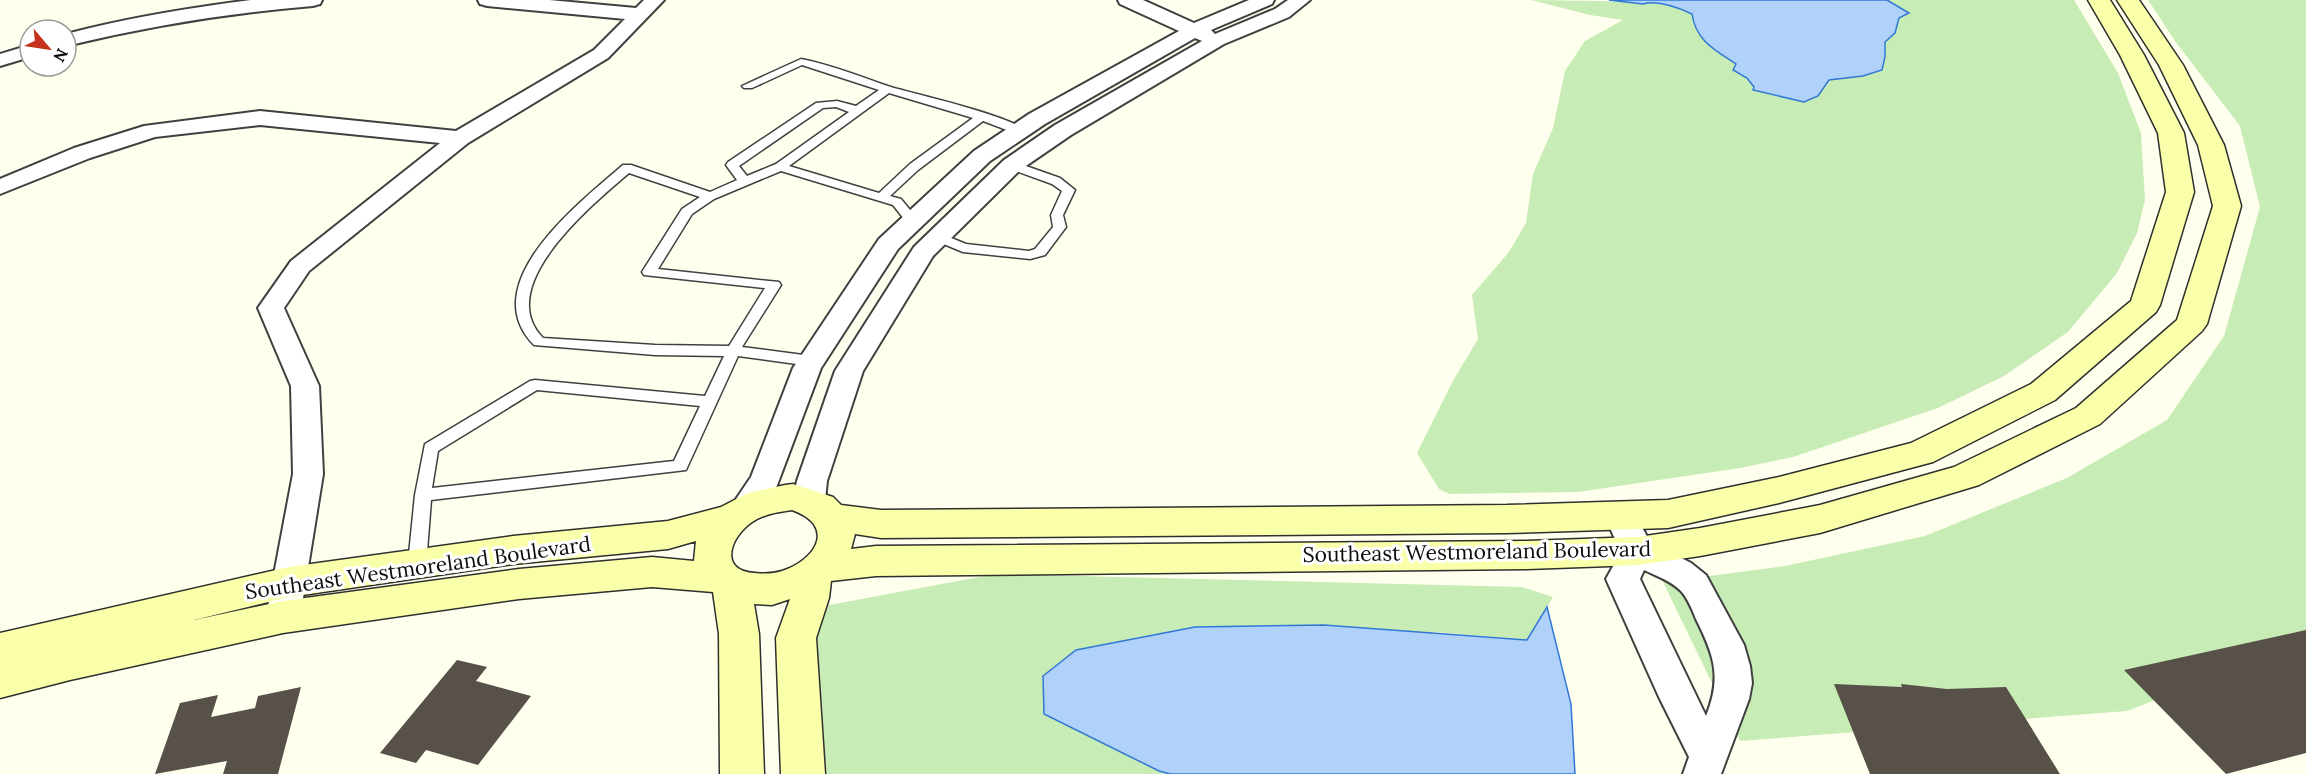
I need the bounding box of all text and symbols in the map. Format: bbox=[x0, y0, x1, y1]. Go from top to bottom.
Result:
north arrow bbox=[18, 18, 78, 78]
text: N bbox=[49, 45, 73, 66]
street label: Southeast Westmoreland Boulevard bbox=[243, 530, 592, 605]
street label: Southeast Westmoreland Boulevard bbox=[1302, 535, 1652, 568]

